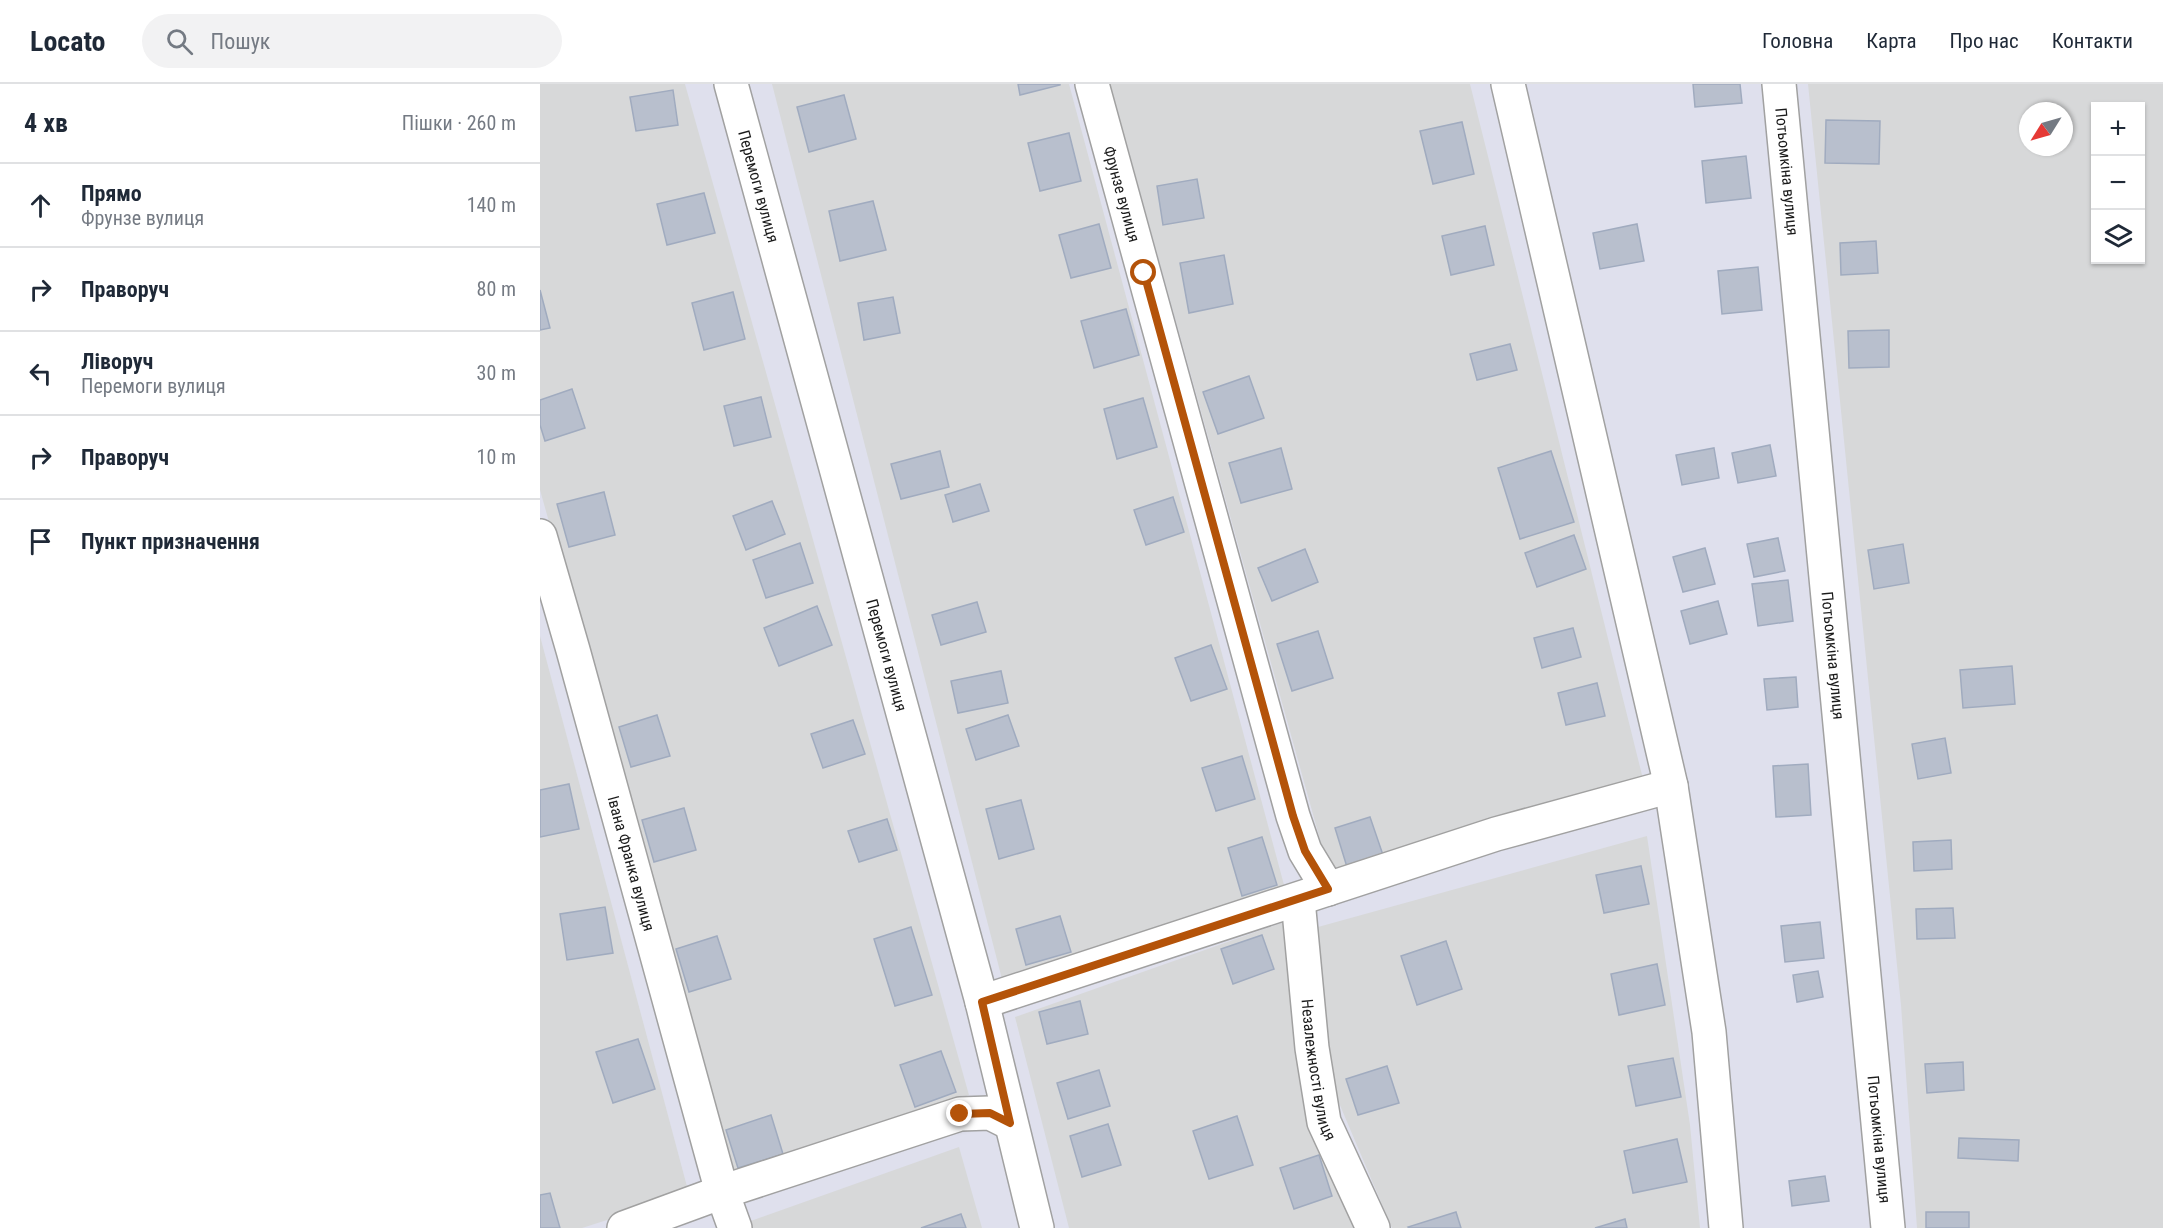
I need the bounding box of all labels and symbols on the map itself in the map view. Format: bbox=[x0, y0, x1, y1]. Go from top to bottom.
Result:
north arrow bbox=[2019, 102, 2073, 156]
street label: Потьомкіна вулиця bbox=[1772, 107, 1803, 236]
street label: Перемоги вулиця bbox=[735, 128, 783, 245]
street label: Фрунзе вулиця bbox=[1100, 144, 1144, 244]
route start bbox=[1130, 259, 1156, 285]
street label: Потьомкіна вулиця bbox=[1818, 591, 1849, 720]
street label: Перемоги вулиця bbox=[863, 597, 912, 713]
street label: Івана Франка вулиця bbox=[604, 794, 659, 933]
street label: Незалежності вулиця bbox=[1298, 998, 1341, 1143]
street label: Потьомкіна вулиця bbox=[1864, 1074, 1895, 1204]
route end bbox=[946, 1100, 972, 1126]

